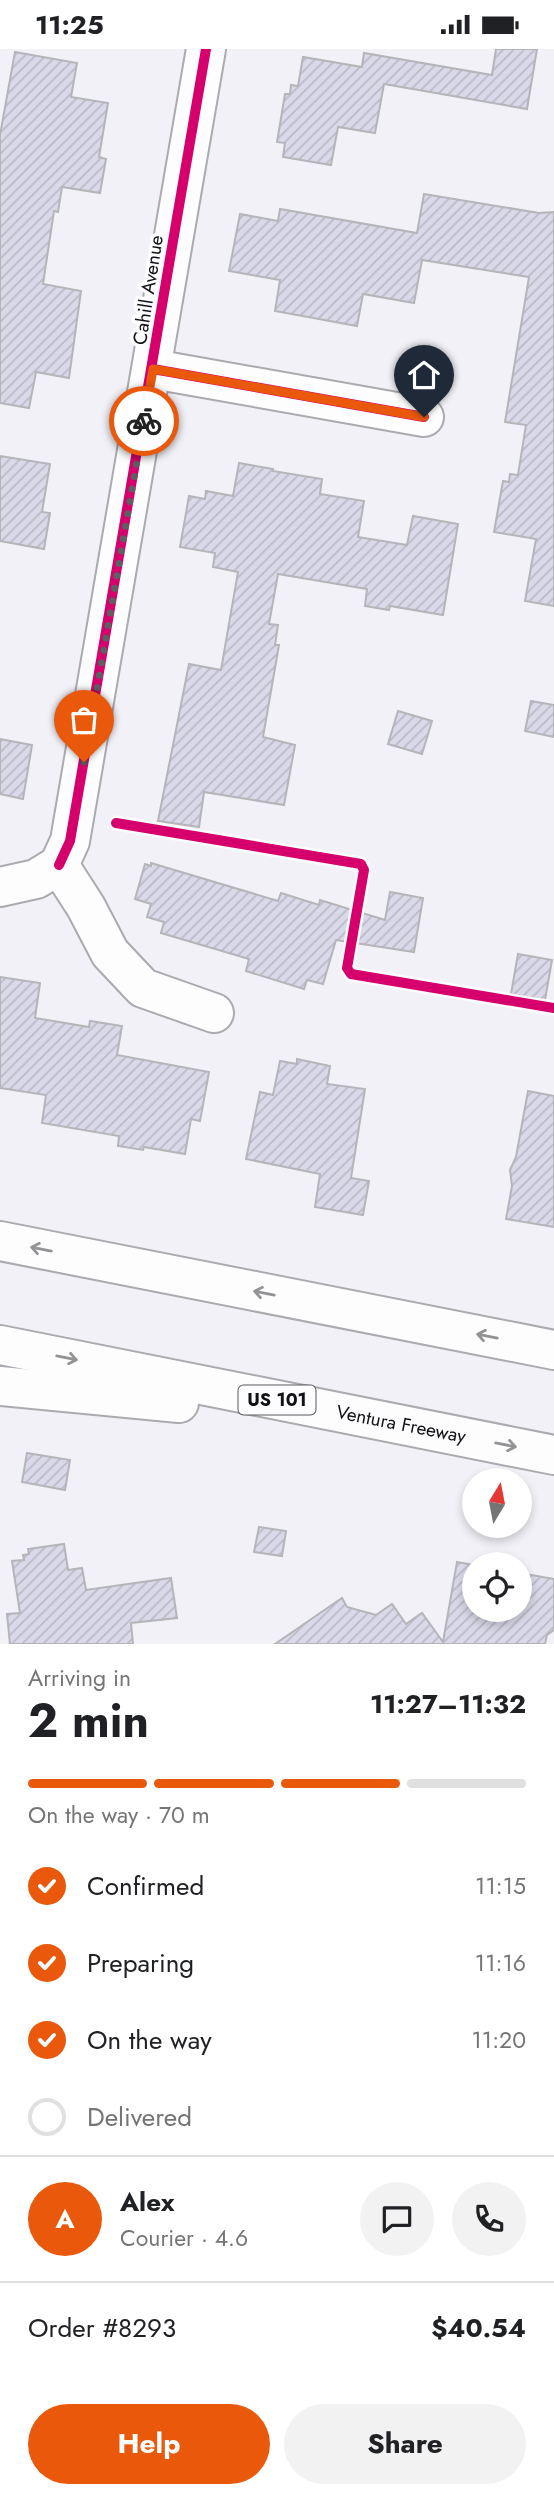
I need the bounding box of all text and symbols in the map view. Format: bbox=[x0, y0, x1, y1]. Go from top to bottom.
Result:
text: 11:25 bbox=[35, 6, 104, 44]
street label: Cahill Avenue bbox=[126, 233, 170, 347]
pin bbox=[394, 345, 454, 417]
icon: home bbox=[405, 356, 443, 394]
courier bbox=[109, 386, 179, 456]
icon: bike bbox=[125, 402, 163, 440]
pin bbox=[54, 690, 114, 762]
icon: bag bbox=[65, 701, 103, 739]
one-way arrow bbox=[30, 1241, 53, 1255]
one-way arrow bbox=[253, 1285, 276, 1299]
one-way arrow bbox=[476, 1329, 499, 1343]
one-way arrow bbox=[55, 1352, 78, 1366]
road number: US 101 bbox=[238, 1385, 316, 1415]
street label: Ventura Freeway bbox=[334, 1398, 469, 1450]
one-way arrow bbox=[494, 1439, 517, 1453]
north arrow bbox=[462, 1468, 532, 1538]
map controls bbox=[462, 1468, 532, 1622]
button: locate bbox=[462, 1552, 532, 1622]
text: Arriving in bbox=[28, 1661, 131, 1695]
text: 11:27–11:32 bbox=[370, 1685, 526, 1723]
text: 2 min bbox=[28, 1688, 149, 1754]
text: On the way · 70 m bbox=[28, 1798, 210, 1832]
icon: check bbox=[28, 1867, 66, 1905]
text: Confirmed bbox=[87, 1867, 204, 1905]
text: 11:15 bbox=[475, 1869, 526, 1903]
icon: check bbox=[28, 1944, 66, 1982]
text: Preparing bbox=[87, 1944, 194, 1982]
text: 11:16 bbox=[475, 1946, 526, 1980]
icon: check bbox=[28, 2021, 66, 2059]
text: On the way bbox=[87, 2021, 212, 2059]
text: 11:20 bbox=[472, 2023, 526, 2057]
text: Delivered bbox=[87, 2098, 192, 2136]
button: chat bbox=[360, 2182, 434, 2256]
button: phone bbox=[452, 2182, 526, 2256]
text: Alex bbox=[120, 2183, 174, 2221]
text: A bbox=[55, 2200, 75, 2238]
text: Courier · 4.6 bbox=[120, 2221, 248, 2255]
text: Order #8293 bbox=[28, 2309, 176, 2347]
text: $40.54 bbox=[431, 2309, 526, 2347]
button: Help bbox=[28, 2404, 270, 2484]
button: Share bbox=[284, 2404, 526, 2484]

